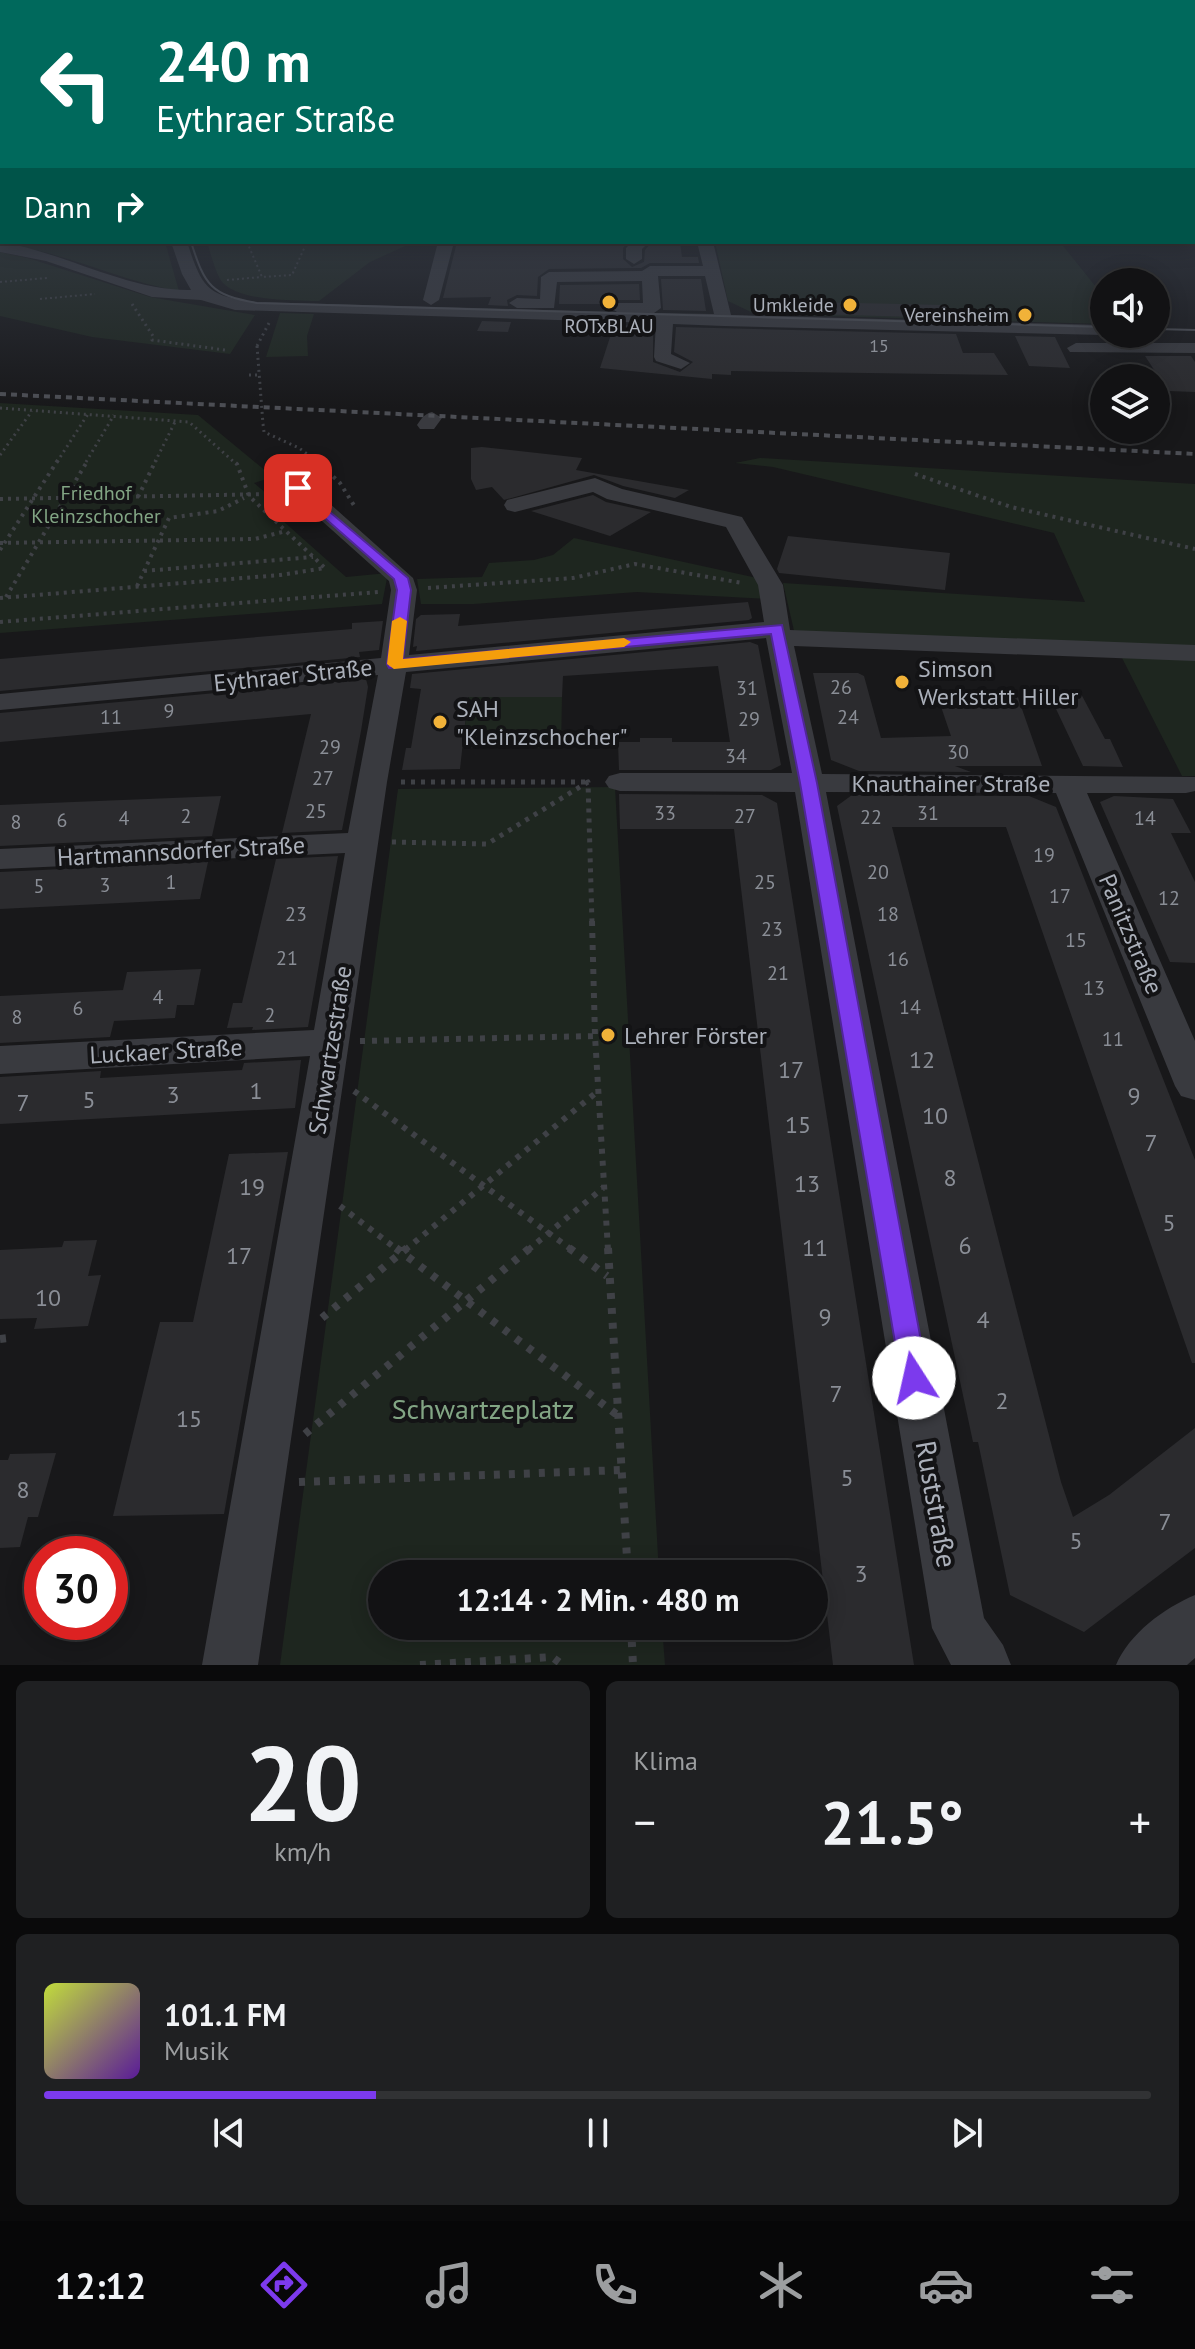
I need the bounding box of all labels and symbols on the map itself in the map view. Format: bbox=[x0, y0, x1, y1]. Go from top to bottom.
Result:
place label: Umkleide bbox=[753, 292, 834, 318]
marker: ROTxBLAU bbox=[600, 293, 618, 311]
marker: Umkleide bbox=[841, 296, 859, 314]
place label: Vereinsheim bbox=[903, 302, 1009, 328]
marker: Vereinsheim bbox=[1016, 306, 1034, 324]
place label: ROTxBLAU bbox=[564, 313, 654, 339]
house number: 15 bbox=[869, 334, 889, 357]
pin bbox=[264, 454, 332, 522]
park label: Friedhof Kleinzschocher bbox=[31, 480, 161, 529]
street label: Eythraer Straße bbox=[212, 651, 374, 699]
place label: Simson Werkstatt Hiller bbox=[918, 653, 1078, 712]
marker: Simson Werkstatt Hiller bbox=[893, 673, 911, 691]
house number: 26 bbox=[830, 674, 852, 700]
house number: 31 bbox=[736, 675, 758, 701]
place label: SAH "Kleinzschocher" bbox=[456, 693, 627, 752]
house number: 9 bbox=[164, 698, 174, 724]
house number: 11 bbox=[100, 704, 122, 730]
house number: 24 bbox=[837, 704, 859, 730]
house number: 29 bbox=[738, 706, 760, 732]
marker: SAH "Kleinzschocher" bbox=[431, 713, 449, 731]
house number: 29 bbox=[319, 734, 341, 760]
house number: 30 bbox=[947, 739, 969, 765]
house number: 34 bbox=[725, 743, 747, 769]
house number: 27 bbox=[312, 765, 334, 791]
street label: Knauthainer Straße bbox=[852, 768, 1050, 799]
house number: 25 bbox=[305, 798, 327, 824]
house number: 33 bbox=[654, 800, 676, 826]
house number: 31 bbox=[917, 800, 939, 826]
house number: 2 bbox=[181, 803, 191, 829]
house number: 27 bbox=[734, 803, 756, 829]
house number: 22 bbox=[860, 804, 882, 830]
house number: 4 bbox=[119, 805, 130, 831]
house number: 14 bbox=[1134, 805, 1156, 831]
house number: 6 bbox=[57, 807, 67, 833]
house number: 8 bbox=[11, 809, 21, 835]
street label: Hartmannsdorfer Straße bbox=[56, 829, 306, 873]
house number: 19 bbox=[1033, 842, 1055, 868]
house number: 20 bbox=[867, 859, 889, 885]
house number: 1 bbox=[166, 869, 176, 895]
house number: 25 bbox=[754, 869, 776, 895]
street label: Panitzstraße bbox=[1092, 869, 1170, 999]
house number: 3 bbox=[100, 872, 110, 898]
house number: 5 bbox=[34, 873, 44, 899]
house number: 17 bbox=[1049, 883, 1071, 909]
house number: 12 bbox=[1158, 885, 1180, 911]
house number: 23 bbox=[285, 901, 307, 927]
house number: 18 bbox=[877, 901, 899, 927]
house number: 23 bbox=[761, 916, 783, 942]
house number: 15 bbox=[1065, 927, 1087, 953]
house number: 21 bbox=[276, 945, 298, 971]
house number: 16 bbox=[887, 946, 909, 972]
house number: 21 bbox=[767, 960, 789, 986]
street label: Schwartzestraße bbox=[301, 963, 359, 1137]
house number: 13 bbox=[1083, 975, 1105, 1001]
house number: 4 bbox=[153, 984, 164, 1010]
house number: 14 bbox=[899, 994, 921, 1020]
house number: 6 bbox=[73, 995, 83, 1021]
house number: 2 bbox=[265, 1002, 275, 1028]
house number: 8 bbox=[12, 1004, 22, 1030]
place label: Lehrer Förster bbox=[624, 1020, 767, 1051]
marker: Lehrer Förster bbox=[599, 1026, 617, 1044]
house number: 11 bbox=[1102, 1026, 1124, 1052]
street label: Luckaer Straße bbox=[89, 1032, 243, 1070]
house number: 12 bbox=[909, 1044, 935, 1075]
house number: 17 bbox=[778, 1054, 804, 1085]
house number: 1 bbox=[249, 1075, 263, 1106]
house number: 3 bbox=[166, 1079, 180, 1110]
house number: 9 bbox=[1127, 1080, 1141, 1111]
house number: 5 bbox=[82, 1084, 96, 1115]
house number: 7 bbox=[16, 1087, 30, 1118]
house number: 10 bbox=[922, 1100, 948, 1131]
house number: 15 bbox=[785, 1109, 811, 1140]
house number: 7 bbox=[1144, 1127, 1158, 1158]
house number: 8 bbox=[943, 1162, 957, 1193]
house number: 13 bbox=[794, 1168, 820, 1199]
house number: 19 bbox=[239, 1171, 265, 1202]
house number: 5 bbox=[1162, 1207, 1176, 1238]
house number: 6 bbox=[958, 1230, 972, 1261]
house number: 11 bbox=[802, 1232, 828, 1263]
house number: 17 bbox=[226, 1240, 252, 1271]
house number: 10 bbox=[35, 1282, 61, 1313]
house number: 9 bbox=[818, 1301, 832, 1332]
house number: 4 bbox=[976, 1304, 990, 1335]
position arrow bbox=[872, 1336, 956, 1420]
house number: 7 bbox=[829, 1378, 843, 1409]
house number: 2 bbox=[995, 1385, 1009, 1416]
park label: Schwartzeplatz bbox=[392, 1390, 574, 1427]
house number: 15 bbox=[176, 1403, 202, 1434]
street label: Ruststraße bbox=[908, 1438, 966, 1570]
house number: 5 bbox=[840, 1462, 854, 1493]
house number: 8 bbox=[16, 1474, 30, 1505]
house number: 7 bbox=[1158, 1506, 1172, 1537]
house number: 5 bbox=[1069, 1525, 1083, 1556]
speed limit sign: 30 bbox=[24, 1536, 128, 1640]
house number: 3 bbox=[854, 1558, 868, 1589]

